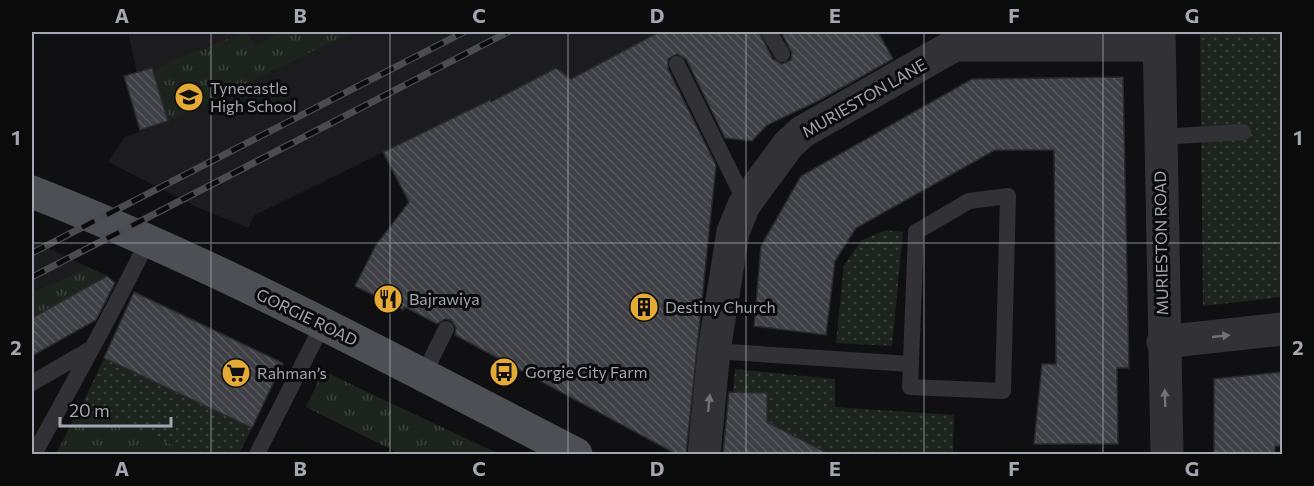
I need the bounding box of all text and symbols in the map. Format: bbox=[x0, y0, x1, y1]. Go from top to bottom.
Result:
text: A bbox=[115, 3, 129, 27]
text: B bbox=[293, 3, 307, 27]
text: C bbox=[472, 3, 486, 27]
text: D bbox=[650, 3, 664, 27]
text: E bbox=[829, 3, 841, 27]
text: F bbox=[1008, 3, 1020, 27]
text: G bbox=[1185, 3, 1199, 27]
street label: MURIESTON LANE bbox=[798, 54, 929, 141]
place label: Tynecastle High School bbox=[210, 78, 297, 115]
school or university icon: Tynecastle High School bbox=[173, 81, 205, 113]
text: 1 bbox=[11, 125, 21, 149]
text: 1 bbox=[1293, 125, 1303, 149]
street label: MURIESTON ROAD bbox=[1150, 171, 1171, 315]
restaurant icon: Bajrawiya bbox=[372, 283, 404, 315]
street label: GORGIE ROAD bbox=[254, 284, 361, 349]
place label: Bajrawiya bbox=[409, 289, 480, 308]
building icon: Destiny Church bbox=[628, 291, 660, 323]
place label: Destiny Church bbox=[665, 297, 776, 316]
one-way arrow bbox=[1212, 331, 1231, 341]
text: 2 bbox=[10, 335, 22, 359]
text: 2 bbox=[1292, 335, 1304, 359]
bus stop icon: Gorgie City Farm bbox=[488, 356, 520, 388]
supermarket icon: Rahman’s bbox=[220, 357, 252, 389]
place label: Gorgie City Farm bbox=[525, 362, 648, 381]
place label: Rahman’s bbox=[257, 363, 327, 382]
one-way arrow bbox=[1160, 389, 1169, 408]
scale bar bbox=[60, 390, 171, 428]
one-way arrow bbox=[704, 393, 714, 412]
text: 20 m bbox=[69, 399, 110, 421]
text: A bbox=[115, 456, 129, 480]
text: B bbox=[293, 456, 307, 480]
text: C bbox=[472, 456, 486, 480]
text: D bbox=[650, 456, 664, 480]
text: E bbox=[829, 456, 841, 480]
text: F bbox=[1008, 456, 1020, 480]
text: G bbox=[1185, 456, 1199, 480]

